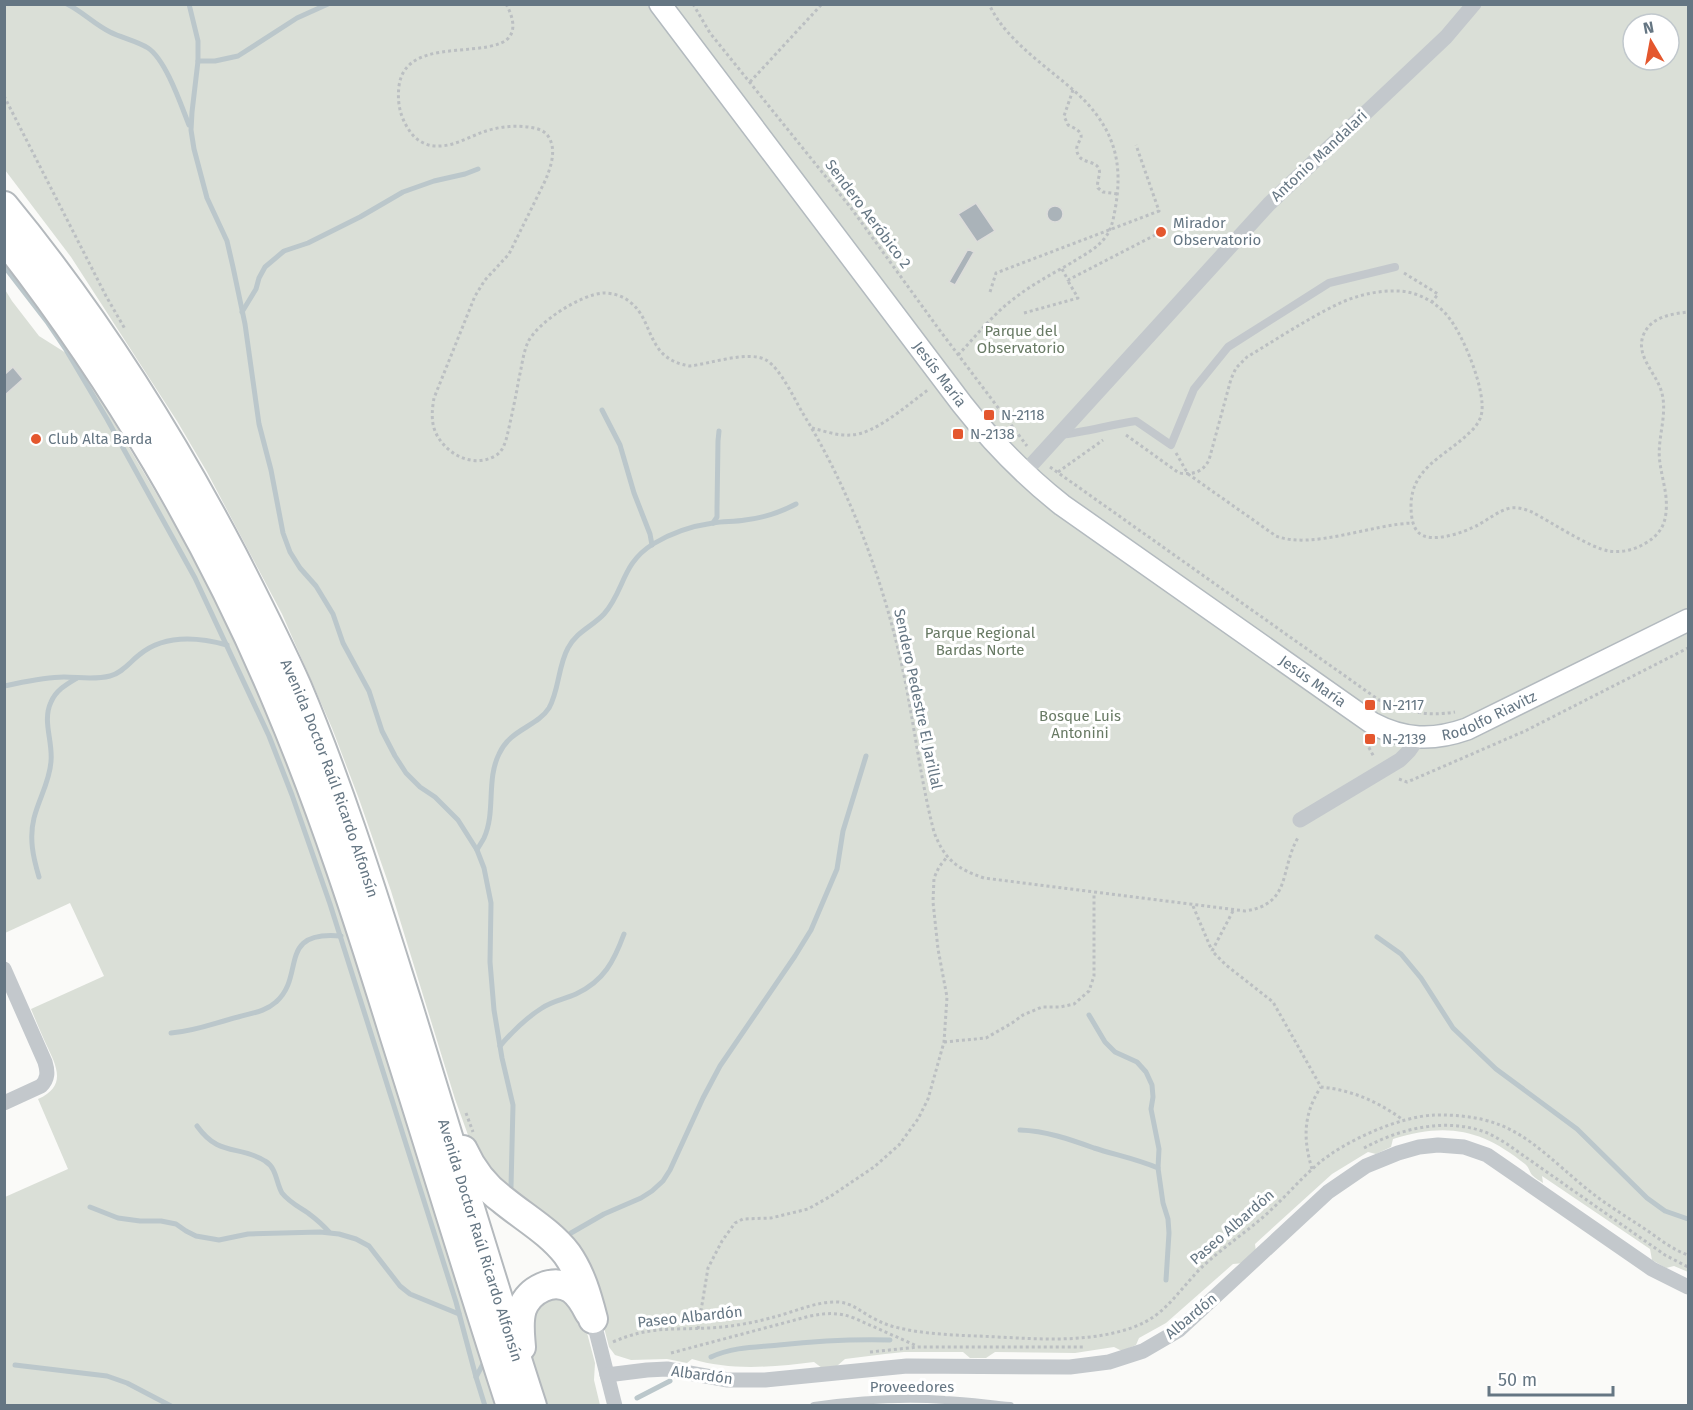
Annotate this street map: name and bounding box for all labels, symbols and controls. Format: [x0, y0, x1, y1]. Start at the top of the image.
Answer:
north arrow [1621, 12, 1681, 72]
text: N [1642, 17, 1655, 38]
street label: Antonio Mandalari [1267, 107, 1371, 205]
street label: Sendero Aeróbico 2 [821, 156, 915, 272]
place label: Mirador Observatorio [1173, 214, 1261, 249]
marker: Mirador Observatorio [1154, 225, 1168, 239]
park label: Parque del Observatorio [977, 322, 1065, 357]
street label: Jesús María [909, 338, 970, 411]
place label: N-2118 [1001, 406, 1044, 424]
marker: N-2118 [982, 408, 996, 422]
place label: N-2138 [970, 425, 1015, 443]
marker: N-2138 [951, 427, 965, 441]
place label: Club Alta Barda [48, 430, 152, 448]
marker: Club Alta Barda [29, 432, 43, 446]
street label: Sendero Pedestre El Jarillal [890, 607, 946, 791]
park label: Parque Regional Bardas Norte [925, 624, 1036, 659]
street label: Jesús María [1276, 652, 1349, 711]
street label: Avenida Doctor Raúl Ricardo Alfonsín [277, 656, 382, 900]
street label: Rodolfo Riavitz [1440, 687, 1540, 745]
place label: N-2117 [1382, 696, 1424, 714]
marker: N-2117 [1363, 698, 1377, 712]
park label: Bosque Luis Antonini [1039, 707, 1121, 742]
place label: N-2139 [1382, 730, 1426, 748]
marker: N-2139 [1363, 732, 1377, 746]
street label: Avenida Doctor Raúl Ricardo Alfonsín [434, 1117, 526, 1364]
street label: Paseo Albardón [1186, 1186, 1278, 1268]
street label: Albardón [1162, 1289, 1220, 1343]
street label: Paseo Albardón [637, 1303, 743, 1331]
scale bar [1489, 1359, 1614, 1397]
street label: Albardón [670, 1362, 734, 1388]
text: 50 m [1498, 1369, 1537, 1391]
street label: Proveedores [870, 1378, 954, 1396]

